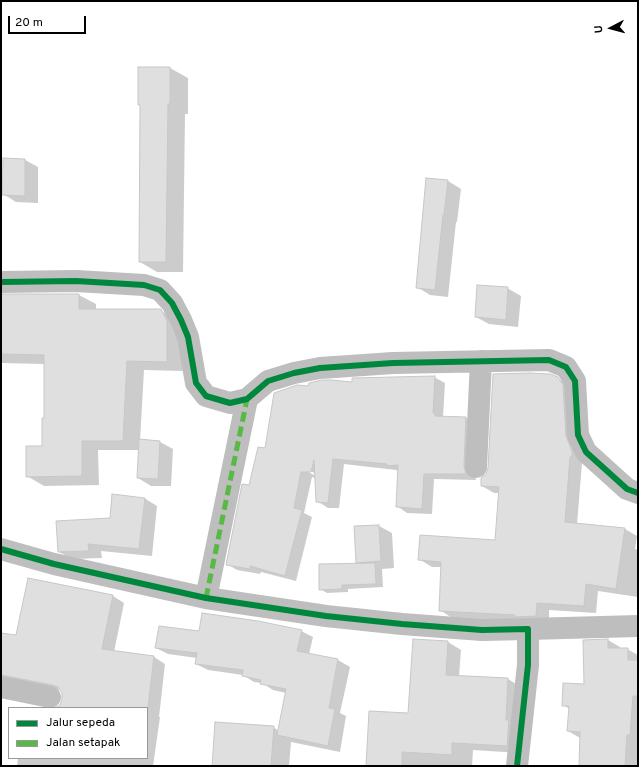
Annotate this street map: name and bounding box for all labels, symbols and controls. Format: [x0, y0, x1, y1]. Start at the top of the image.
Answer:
scale bar [10, 8, 88, 34]
north arrow [591, 8, 631, 48]
text: 20 m [15, 15, 43, 31]
text: U [592, 25, 606, 34]
legend [8, 707, 148, 759]
text: Jalur sepeda [46, 715, 115, 731]
text: Jalan setapak [46, 735, 120, 751]

